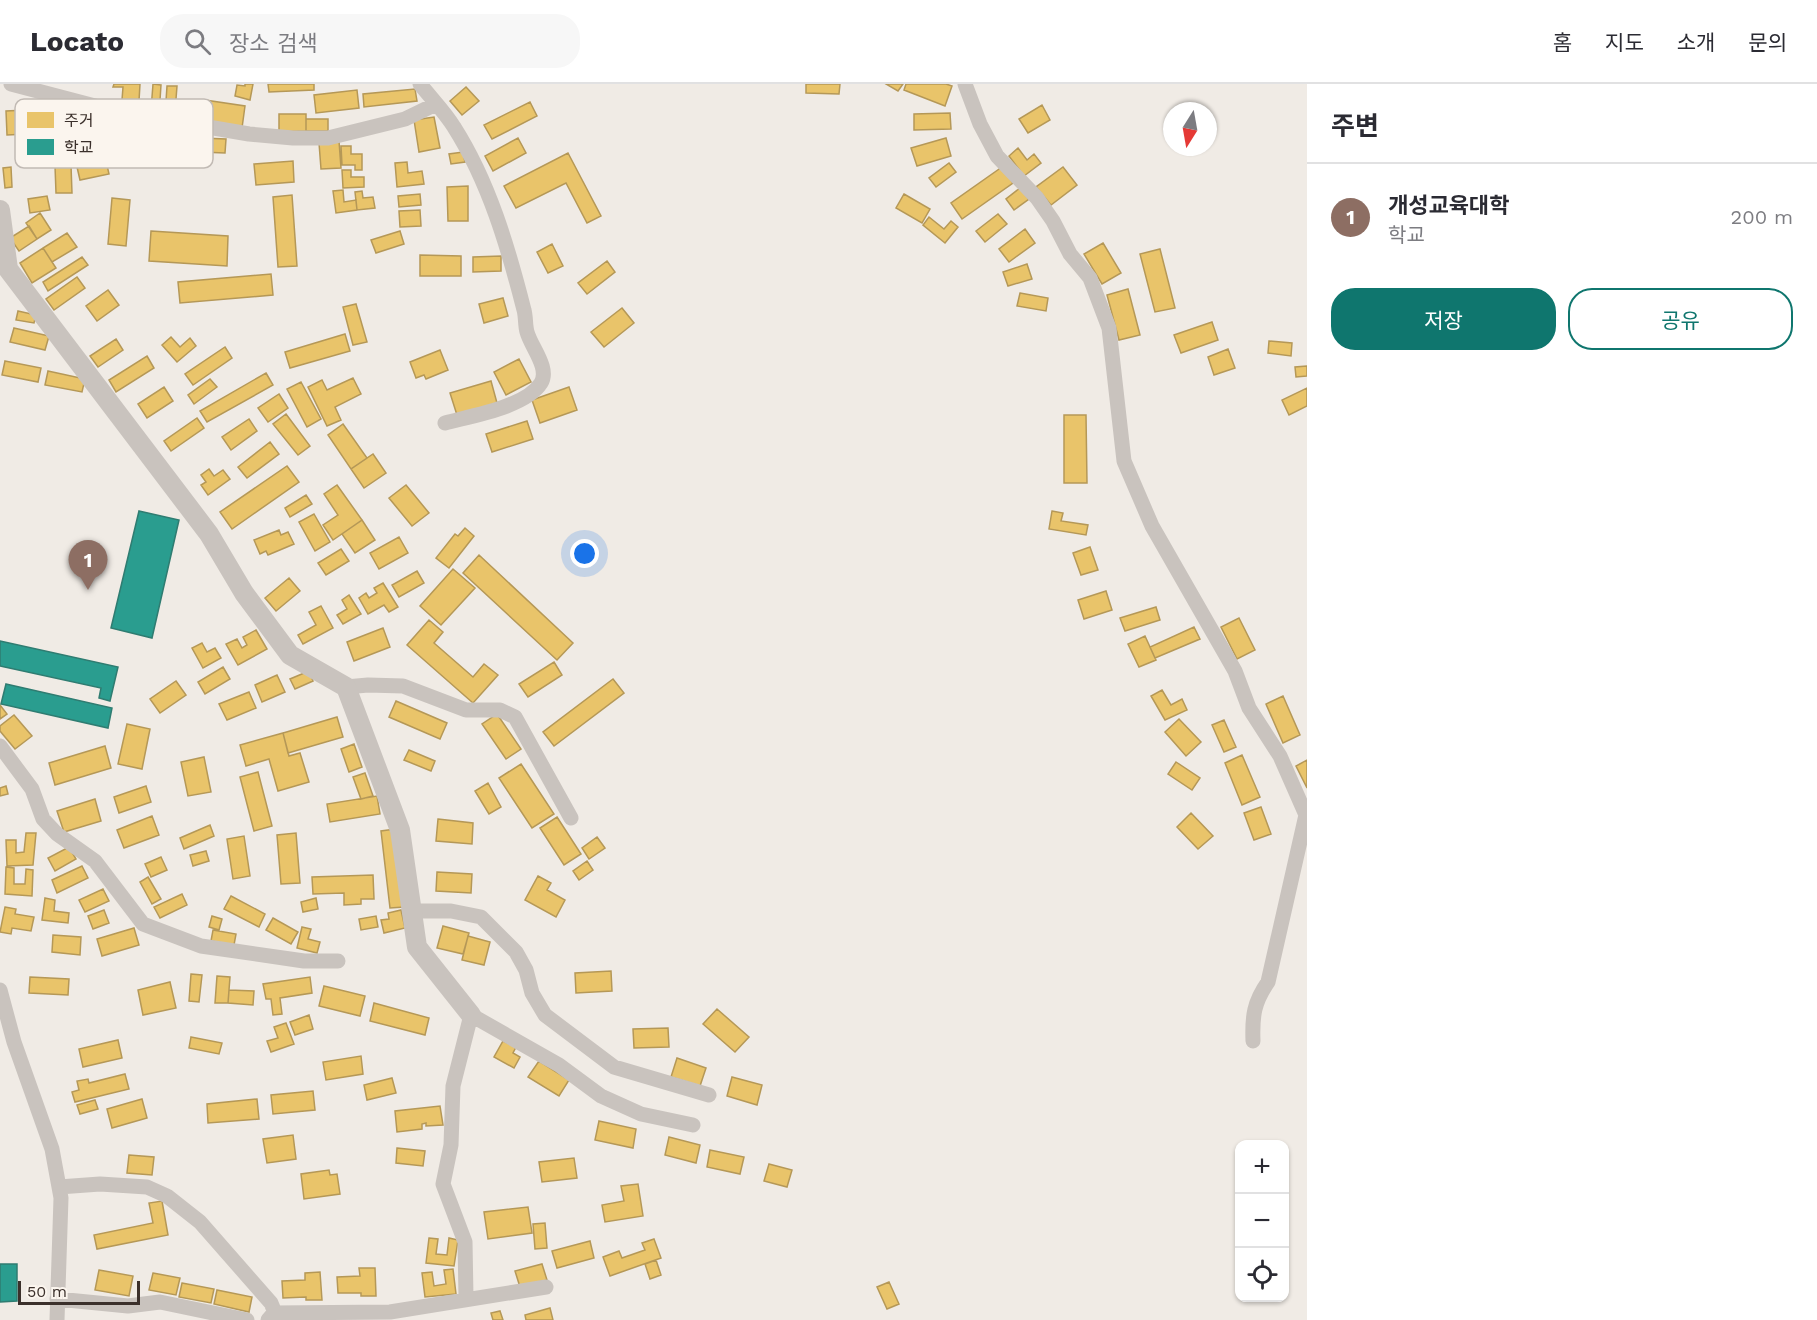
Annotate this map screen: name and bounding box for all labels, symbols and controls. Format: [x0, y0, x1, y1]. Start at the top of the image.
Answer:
search box [160, 14, 580, 68]
text: Locato [30, 25, 124, 58]
icon: search [181, 25, 214, 58]
text: 홈 [1553, 30, 1572, 55]
text: 지도 [1605, 30, 1644, 55]
text: 소개 [1677, 30, 1715, 55]
text: 문의 [1748, 30, 1787, 55]
text: 장소 검색 [229, 31, 317, 56]
legend [15, 99, 213, 168]
north arrow [1163, 102, 1217, 156]
text: 주거 [64, 111, 93, 130]
text: 주변 [1331, 111, 1379, 141]
text: 학교 [64, 138, 93, 157]
text: 개성교육대학 [1388, 193, 1509, 218]
text: 1 [1346, 205, 1355, 229]
text: 200 m [1731, 205, 1793, 229]
text: 학교 [1388, 223, 1425, 247]
button: 저장 [1331, 288, 1556, 350]
button: 공유 [1568, 288, 1793, 350]
your location [570, 539, 599, 568]
pin: 1 [68, 540, 107, 590]
map controls [1235, 1140, 1289, 1302]
button: + [1235, 1140, 1289, 1194]
button: − [1235, 1194, 1289, 1248]
button: locate [1235, 1248, 1289, 1302]
scale bar [18, 1278, 140, 1306]
text: 50 m [27, 1282, 67, 1301]

